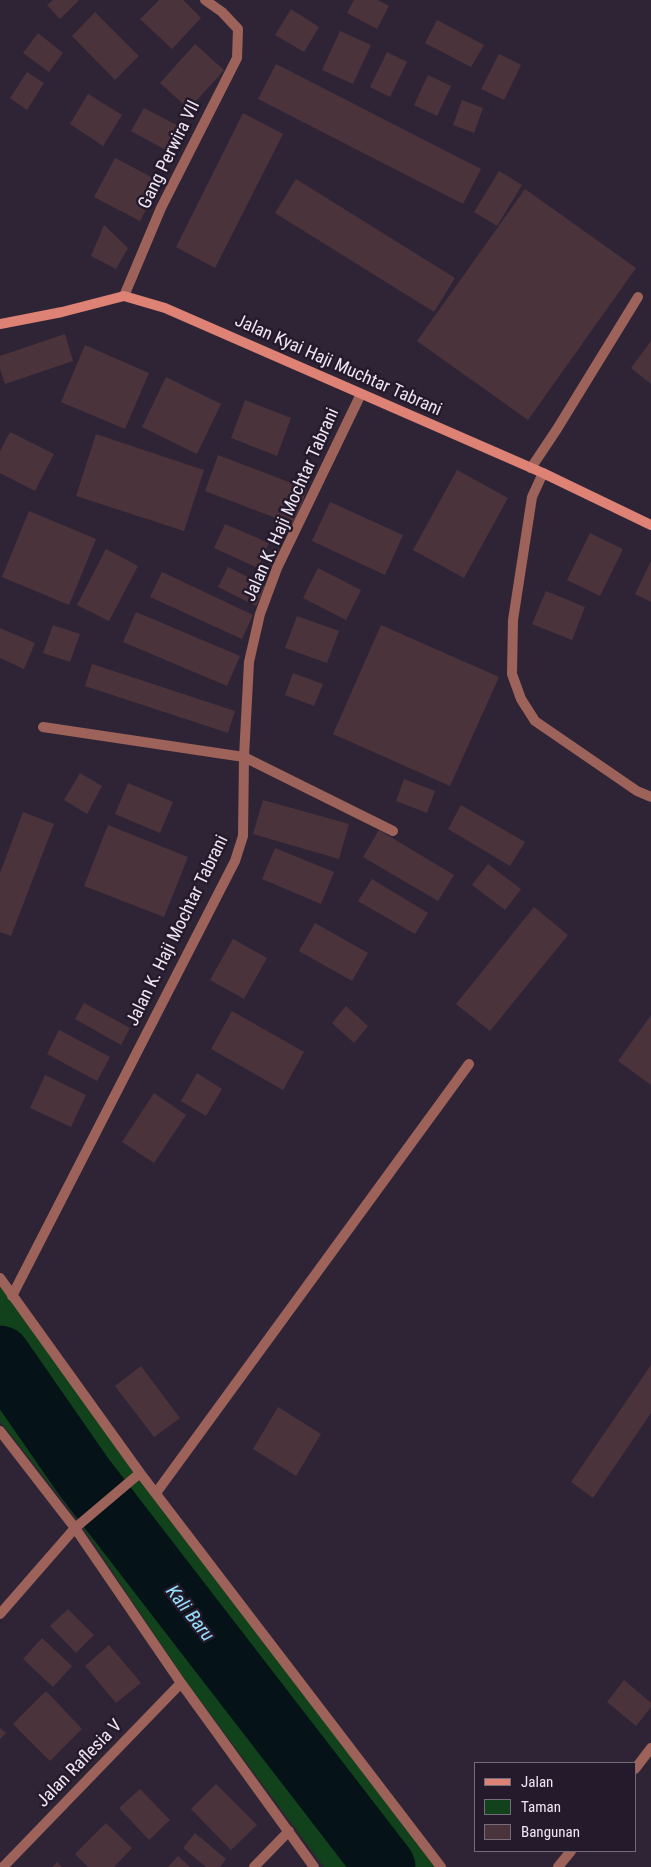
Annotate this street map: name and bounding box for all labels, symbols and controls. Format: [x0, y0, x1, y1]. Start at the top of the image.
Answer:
street label: Gang Perwira VII [134, 97, 206, 213]
street label: Jalan Kyai Haji Muchtar Tabrani [231, 311, 445, 421]
street label: Jalan K. Haji Mochtar Tabrani [240, 405, 344, 605]
street label: Jalan K. Haji Mochtar Tabrani [122, 832, 234, 1030]
water label: Kali Baru [160, 1581, 218, 1647]
street label: Jalan Raflesia V [33, 1716, 127, 1812]
legend [473, 1762, 636, 1852]
text: Jalan [521, 1773, 553, 1791]
text: Taman [521, 1798, 561, 1816]
text: Bangunan [521, 1823, 580, 1841]

